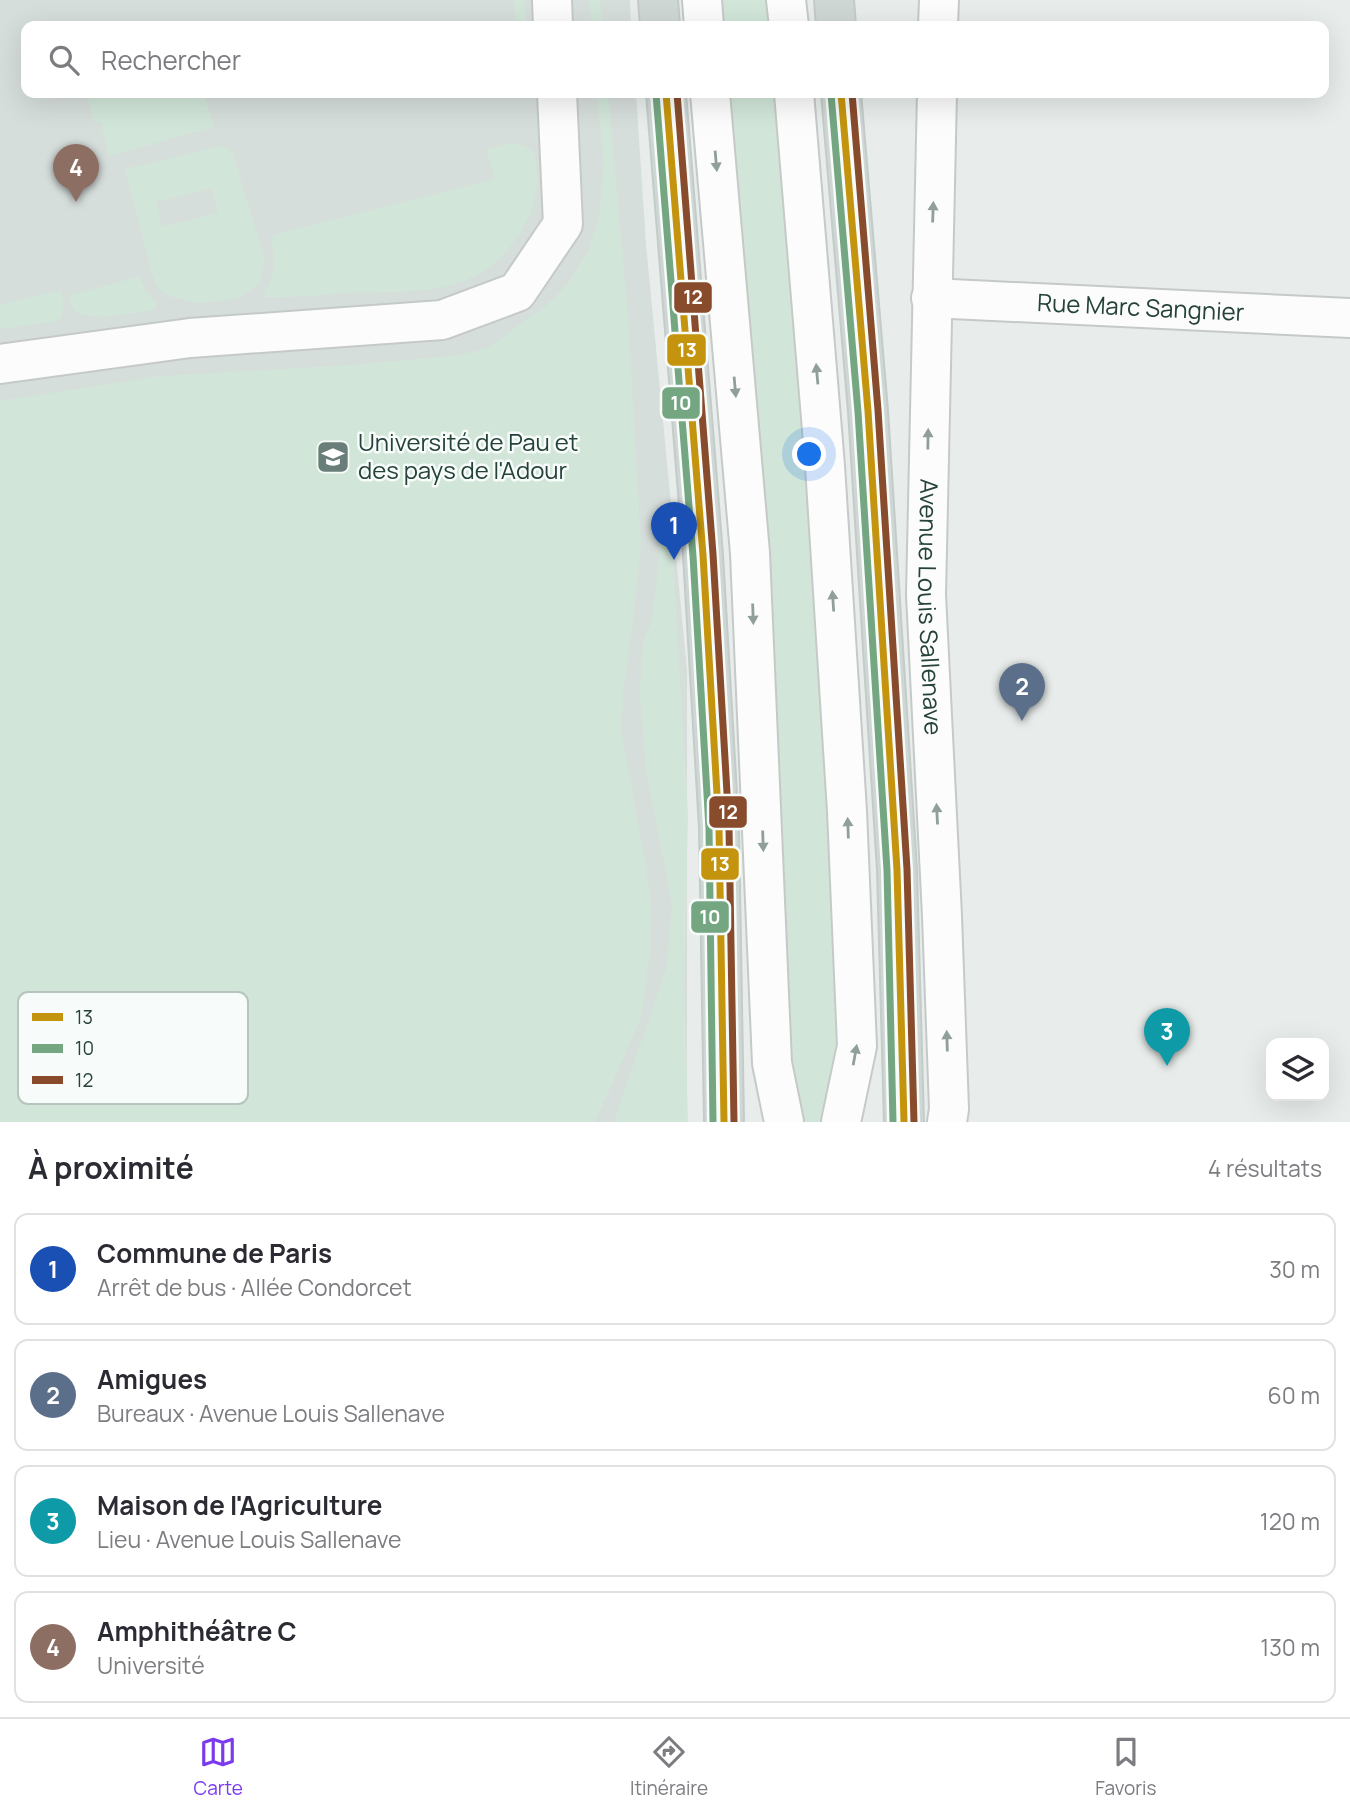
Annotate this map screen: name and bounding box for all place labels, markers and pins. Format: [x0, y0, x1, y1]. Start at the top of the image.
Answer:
pin: 4 [53, 144, 99, 202]
place label: Université de Pau et des pays de l'Adour [358, 425, 578, 486]
school or university icon: Université de Pau et des pays de l'Adour [314, 438, 352, 476]
pin: 1 [651, 502, 697, 560]
pin: 2 [999, 663, 1045, 721]
pin: 3 [1144, 1008, 1190, 1066]

